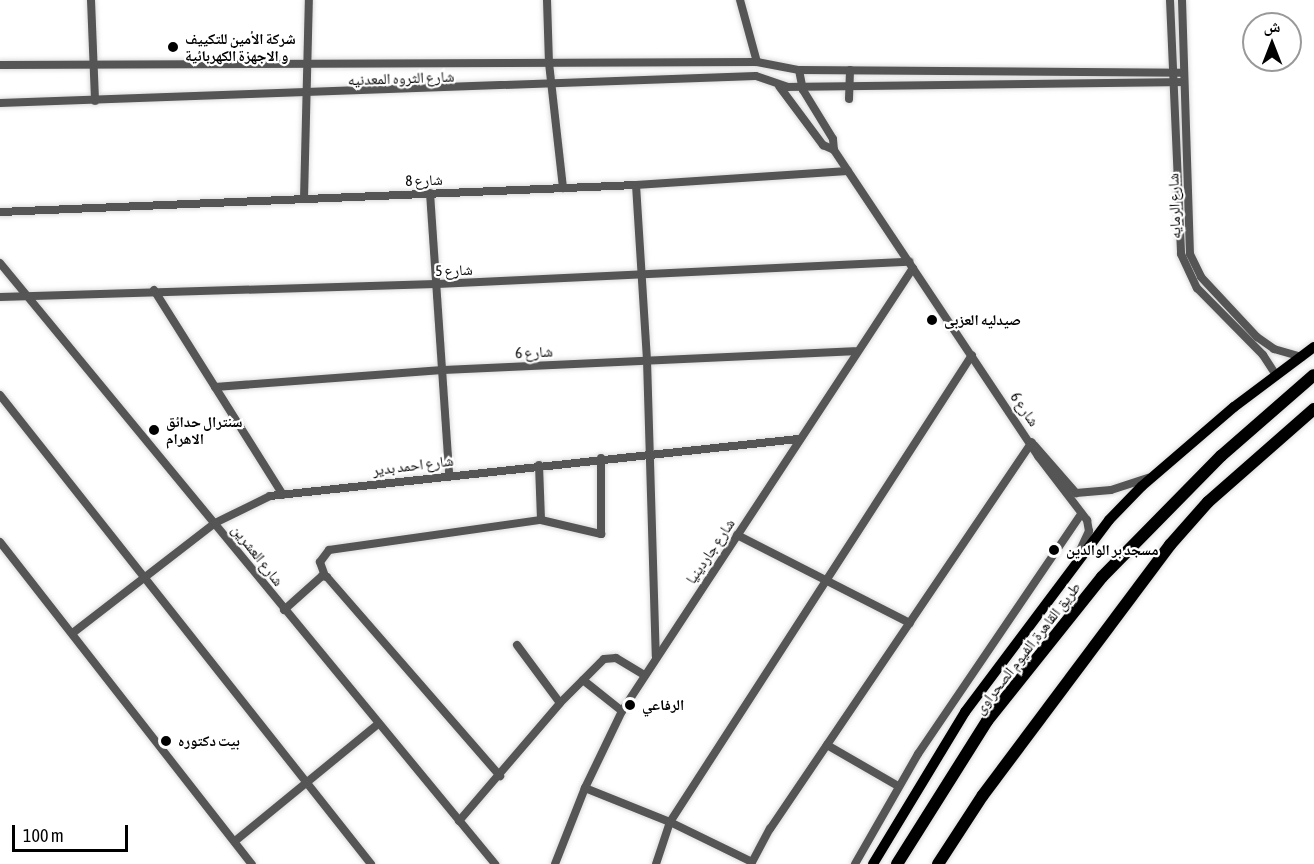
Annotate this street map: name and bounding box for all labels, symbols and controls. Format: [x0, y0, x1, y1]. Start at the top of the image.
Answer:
north arrow [1242, 12, 1302, 72]
text: ش [1264, 17, 1280, 35]
place label: شركة الأمين للتكييف و الاجهزة الكهربائية [185, 29, 296, 64]
marker: شركة الأمين للتكييف و الاجهزة الكهربائية [166, 40, 180, 54]
street label: شارع الثروه المعدنيه [347, 67, 455, 89]
street label: شارع 8 [405, 170, 443, 190]
street label: شارع الرمايه [1164, 173, 1184, 239]
street label: شارع 5 [435, 260, 473, 280]
place label: صيدليه العزبى [944, 311, 1021, 329]
marker: صيدليه العزبى [925, 313, 939, 327]
street label: شارع 6 [515, 342, 553, 362]
street label: شارع 6 [1007, 388, 1043, 430]
place label: سنترال حدائق الاهرام [166, 412, 243, 447]
marker: سنترال حدائق الاهرام [147, 423, 161, 437]
street label: شارع احمد بدير [371, 451, 455, 479]
street label: شارع جاردينيا [682, 515, 738, 587]
street label: شارع العشرين [228, 521, 288, 589]
place label: مسجد بر الوالدين [1066, 541, 1159, 559]
marker: مسجد بر الوالدين [1047, 543, 1061, 557]
street label: طريق القاهرة, الفيوم الصحراوى [970, 578, 1084, 718]
place label: الرفاعي [642, 696, 684, 714]
marker: الرفاعي [623, 698, 637, 712]
place label: بيت دكتوره [178, 732, 240, 750]
marker: بيت دكتوره [159, 734, 173, 748]
scale bar [15, 813, 130, 851]
text: 100 m [23, 825, 64, 846]

